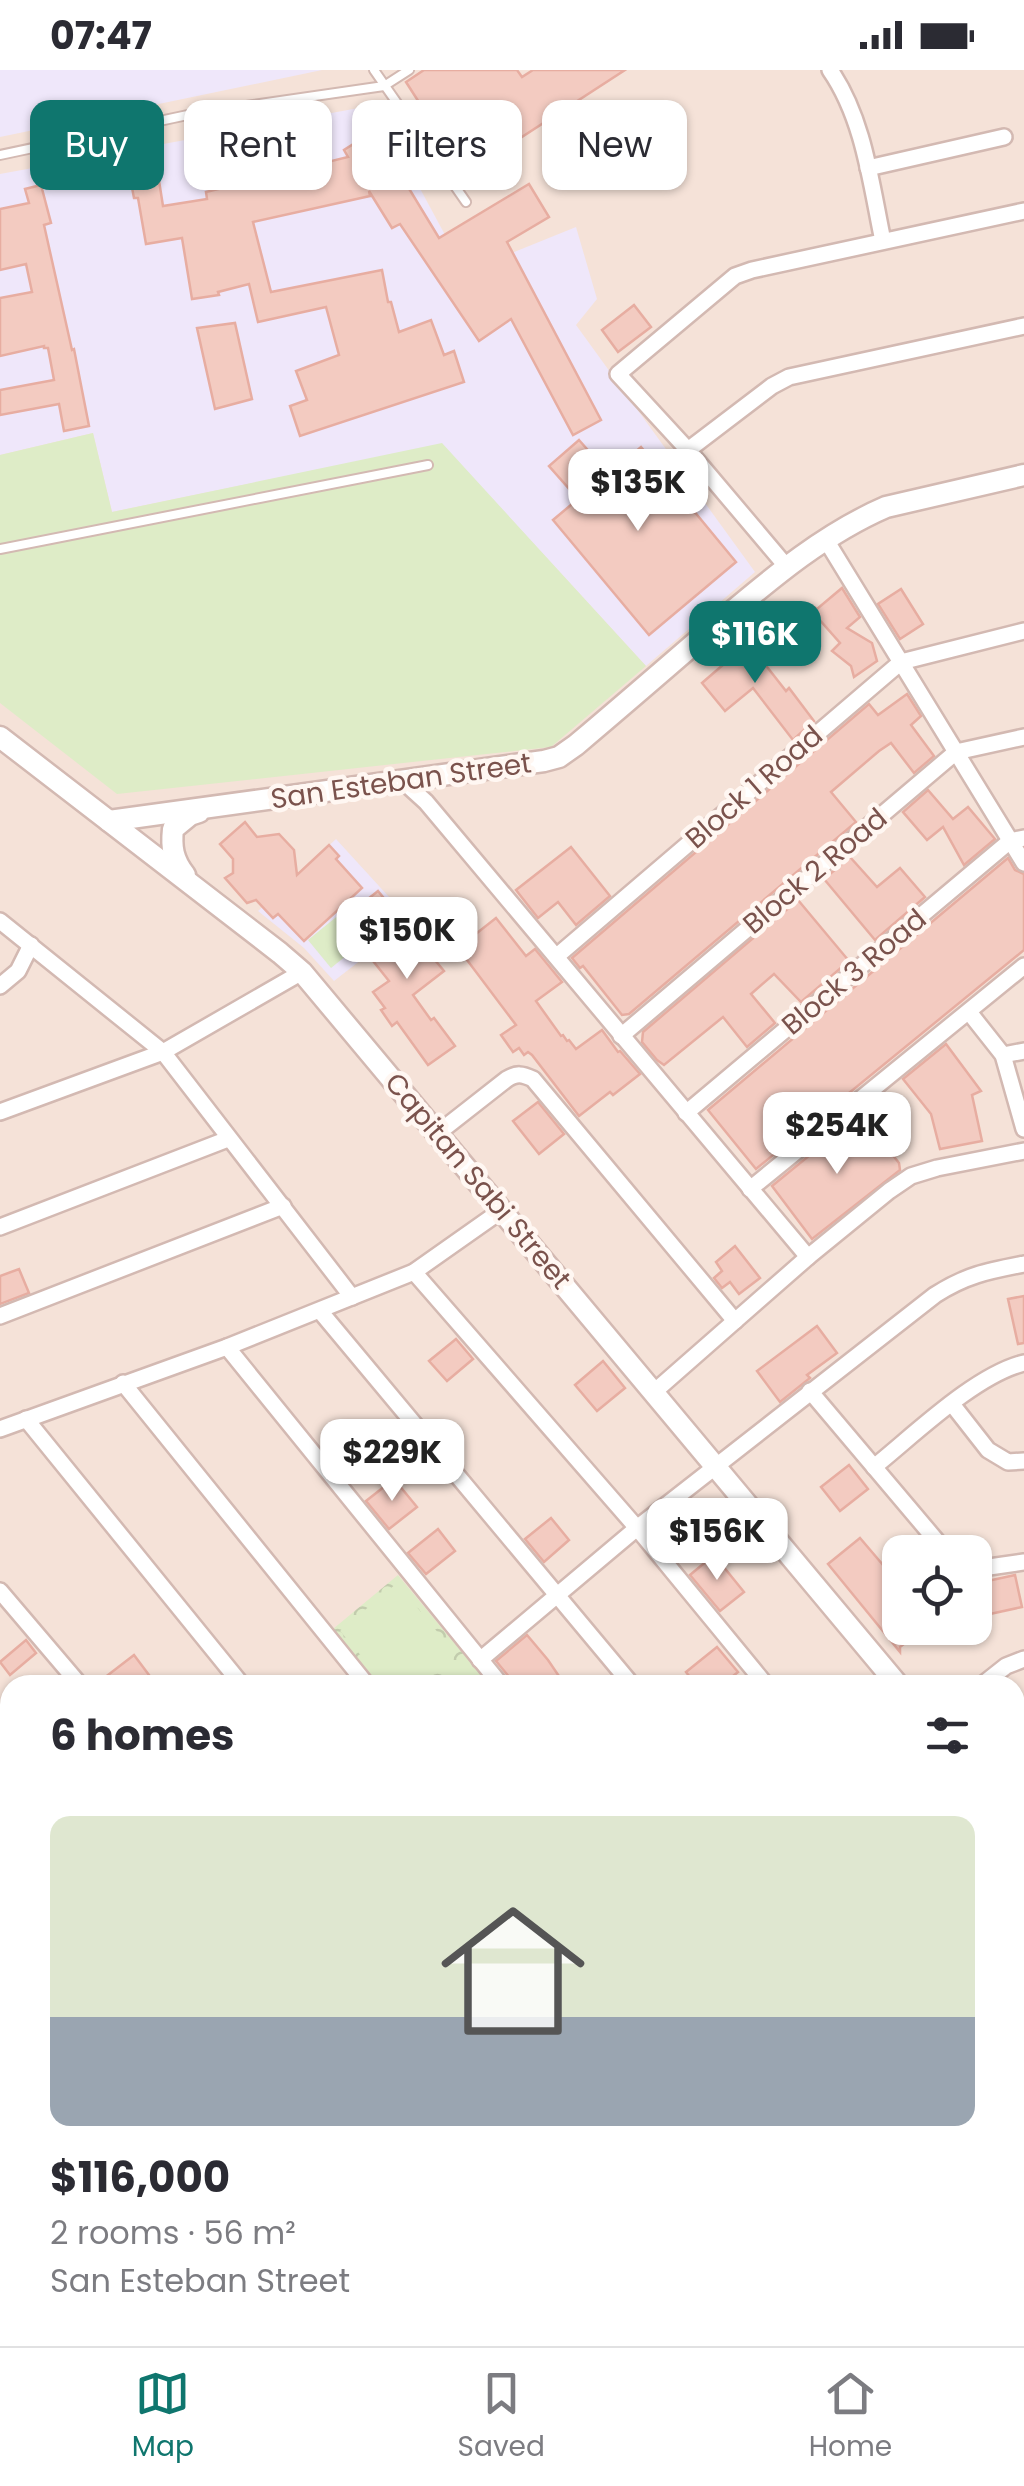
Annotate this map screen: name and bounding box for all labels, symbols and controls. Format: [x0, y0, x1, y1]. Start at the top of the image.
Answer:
text: 07:47 [50, 9, 152, 62]
chip: Buy [30, 100, 164, 190]
chip: Rent [184, 100, 332, 190]
chip: Filters [352, 100, 522, 190]
chip: New [542, 100, 687, 190]
pin: $135K [568, 449, 708, 534]
text: $135K [590, 459, 686, 504]
pin: $116K [685, 601, 825, 686]
text: $116K [711, 611, 799, 656]
street label: Block 1 Road [677, 716, 831, 858]
street label: San Esteban Street [268, 743, 534, 819]
street label: Block 2 Road [735, 799, 895, 943]
pin: $150K [337, 897, 477, 982]
street label: Block 3 Road [773, 900, 935, 1044]
text: $150K [358, 907, 456, 952]
street label: Capitan Sabi Street [376, 1064, 580, 1298]
pin: $254K [767, 1092, 907, 1177]
text: $254K [785, 1102, 889, 1147]
pin: $229K [322, 1419, 462, 1504]
text: $229K [342, 1429, 442, 1474]
pin: $156K [647, 1498, 787, 1583]
text: $156K [669, 1508, 765, 1553]
map controls [882, 1535, 992, 1645]
button: locate [882, 1535, 992, 1645]
text: 6 homes [50, 1706, 235, 1765]
icon: filters [920, 1708, 975, 1763]
icon: home [423, 1881, 603, 2061]
text: $116,000 [50, 2148, 230, 2207]
text: 2 rooms · 56 m² [50, 2210, 296, 2255]
text: San Esteban Street [50, 2258, 350, 2303]
tab: Map [132, 2366, 194, 2468]
tab: Saved [458, 2366, 545, 2468]
tab: Home [809, 2366, 892, 2468]

